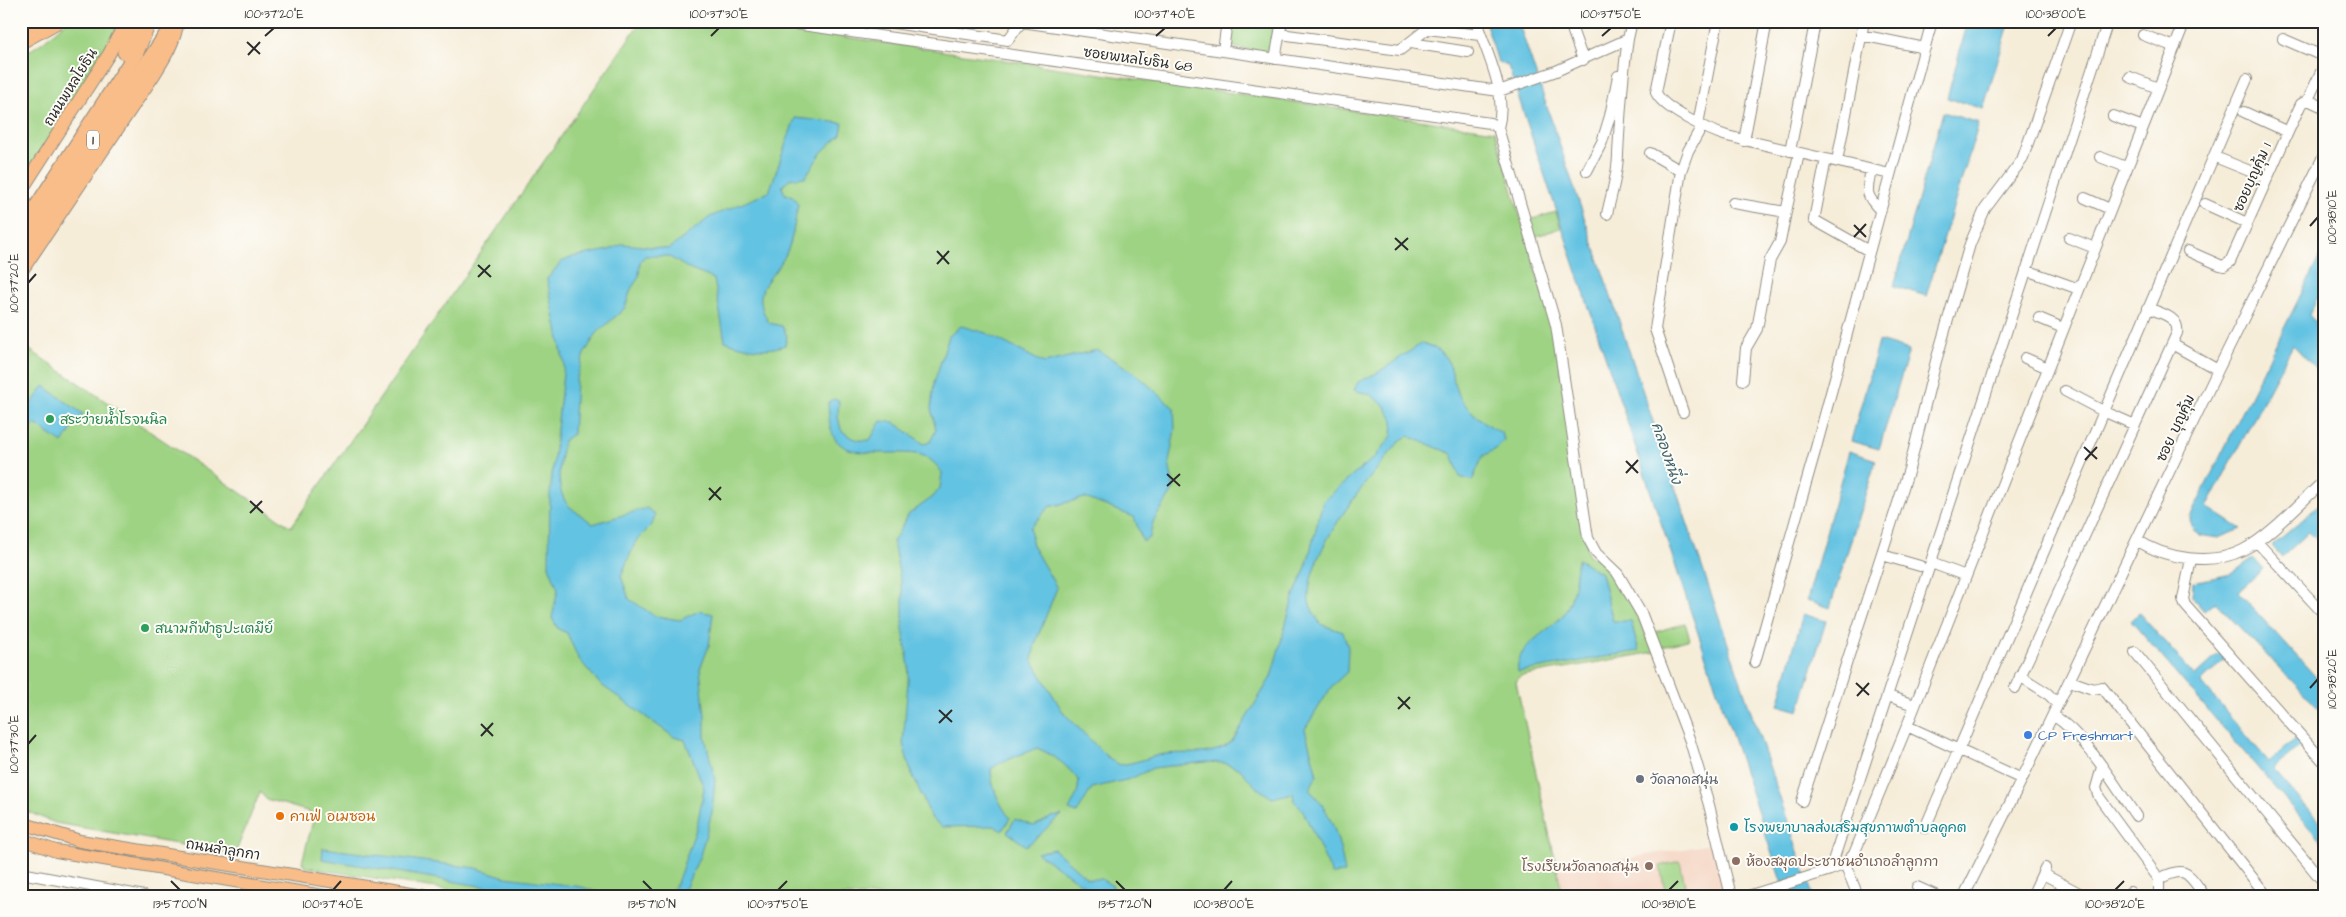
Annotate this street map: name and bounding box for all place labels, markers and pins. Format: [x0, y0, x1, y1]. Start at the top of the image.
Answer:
place label: สระว่ายน้ำโรจนนิล [60, 407, 167, 430]
marker: สระว่ายน้ำโรจนนิล [44, 413, 56, 425]
place label: สนามกีฬาธูปะเตมีย์ [155, 619, 273, 639]
marker: สนามกีฬาธูปะเตมีย์ [139, 622, 151, 634]
place label: CP Freshmart [2038, 726, 2133, 746]
marker: CP Freshmart [2022, 729, 2034, 741]
place label: วัดลาดสนุ่น [1650, 770, 1719, 790]
marker: วัดลาดสนุ่น [1634, 773, 1646, 785]
place label: คาเฟ่ อเมซอน [290, 807, 376, 827]
marker: คาเฟ่ อเมซอน [274, 810, 286, 822]
place label: โรงพยาบาลส่งเสริมสุขภาพตำบลคูคต [1744, 818, 1966, 838]
marker: โรงพยาบาลส่งเสริมสุขภาพตำบลคูคต [1728, 821, 1740, 833]
place label: ห้องสมุดประชาชนอำเภอลำลูกกา [1746, 852, 1938, 872]
marker: ห้องสมุดประชาชนอำเภอลำลูกกา [1730, 855, 1742, 867]
place label: โรงเรียนวัดลาดสนุ่น [1522, 857, 1640, 877]
marker: โรงเรียนวัดลาดสนุ่น [1643, 860, 1655, 872]

